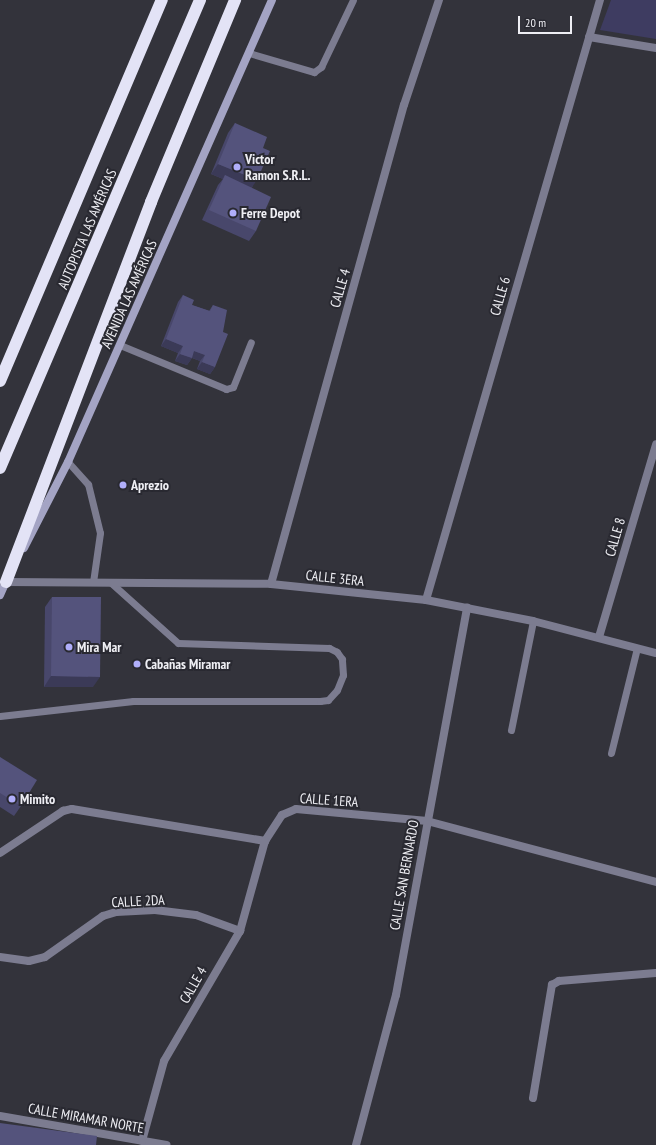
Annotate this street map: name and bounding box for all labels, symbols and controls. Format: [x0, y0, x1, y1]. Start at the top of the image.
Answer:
scale bar [520, 8, 574, 34]
text: 20 m [525, 15, 546, 30]
place label: Victor Ramon S.R.L. [245, 151, 311, 184]
marker: Victor Ramon S.R.L. [232, 162, 242, 172]
street label: AUTOPISTA LAS AMÉRICAS [54, 166, 120, 292]
place label: Ferre Depot [241, 205, 300, 221]
marker: Ferre Depot [228, 208, 238, 218]
street label: AVENIDA LAS AMÉRICAS [97, 237, 161, 351]
street label: CALLE 4 [326, 267, 354, 309]
street label: CALLE 6 [486, 275, 514, 317]
place label: Aprezio [131, 477, 169, 493]
marker: Aprezio [118, 480, 128, 490]
street label: CALLE 8 [601, 516, 629, 558]
street label: CALLE 3ERA [305, 567, 365, 589]
place label: Mira Mar [77, 639, 121, 655]
marker: Mira Mar [64, 642, 74, 652]
place label: Cabañas Miramar [145, 656, 230, 672]
marker: Cabañas Miramar [132, 659, 142, 669]
street label: CALLE 1ERA [299, 790, 359, 810]
place label: Mimito [20, 791, 55, 807]
marker: Mimito [7, 794, 17, 804]
street label: CALLE SAN BERNARDO [386, 819, 422, 931]
street label: CALLE 2DA [111, 891, 165, 911]
street label: CALLE 4 [176, 964, 210, 1006]
street label: CALLE MIRAMAR NORTE [27, 1100, 145, 1136]

